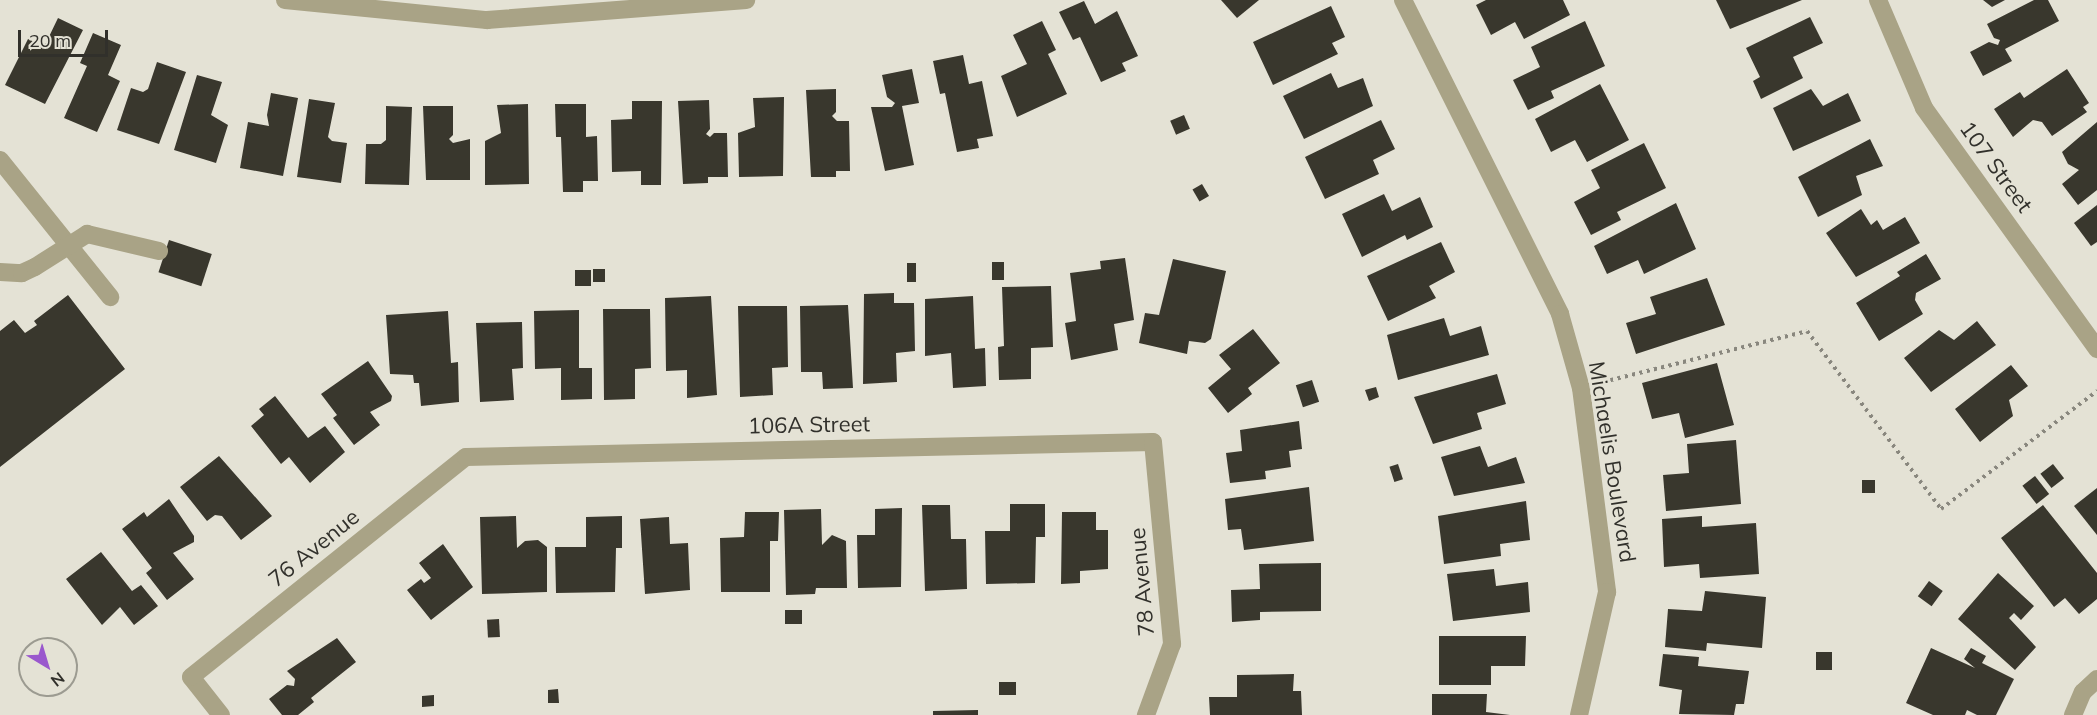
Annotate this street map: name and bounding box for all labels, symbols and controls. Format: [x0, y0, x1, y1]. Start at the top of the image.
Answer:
scale bar [21, 18, 111, 56]
text: 20 m [29, 29, 71, 52]
street label: 107 Street [1954, 116, 2038, 218]
street label: Michaelis Boulevard [1583, 360, 1641, 564]
street label: 106A Street [748, 411, 870, 439]
street label: 76 Avenue [263, 504, 365, 592]
street label: 78 Avenue [1124, 527, 1160, 637]
north arrow [18, 637, 78, 697]
text: N [47, 668, 69, 691]

